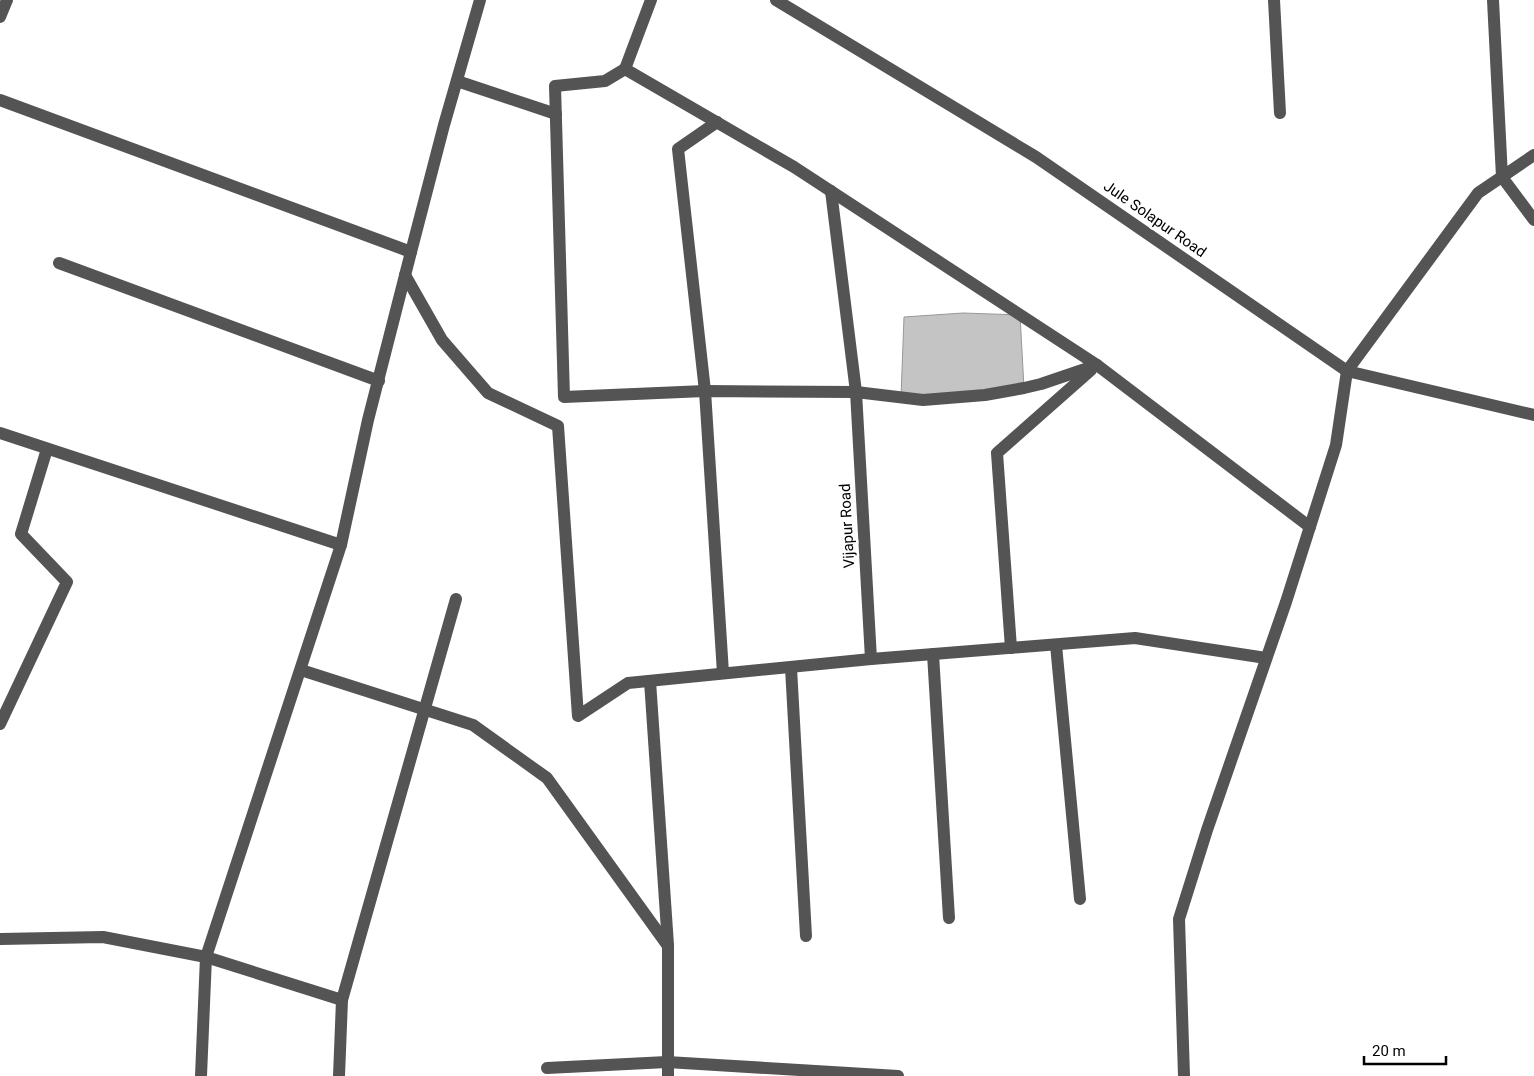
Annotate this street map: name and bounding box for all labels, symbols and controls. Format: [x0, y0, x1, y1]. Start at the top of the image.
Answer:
street label: Jule Solapur Road [1100, 177, 1210, 261]
street label: Vijapur Road [836, 483, 858, 569]
scale bar [1364, 1034, 1446, 1066]
text: 20 m [1372, 1042, 1406, 1060]

